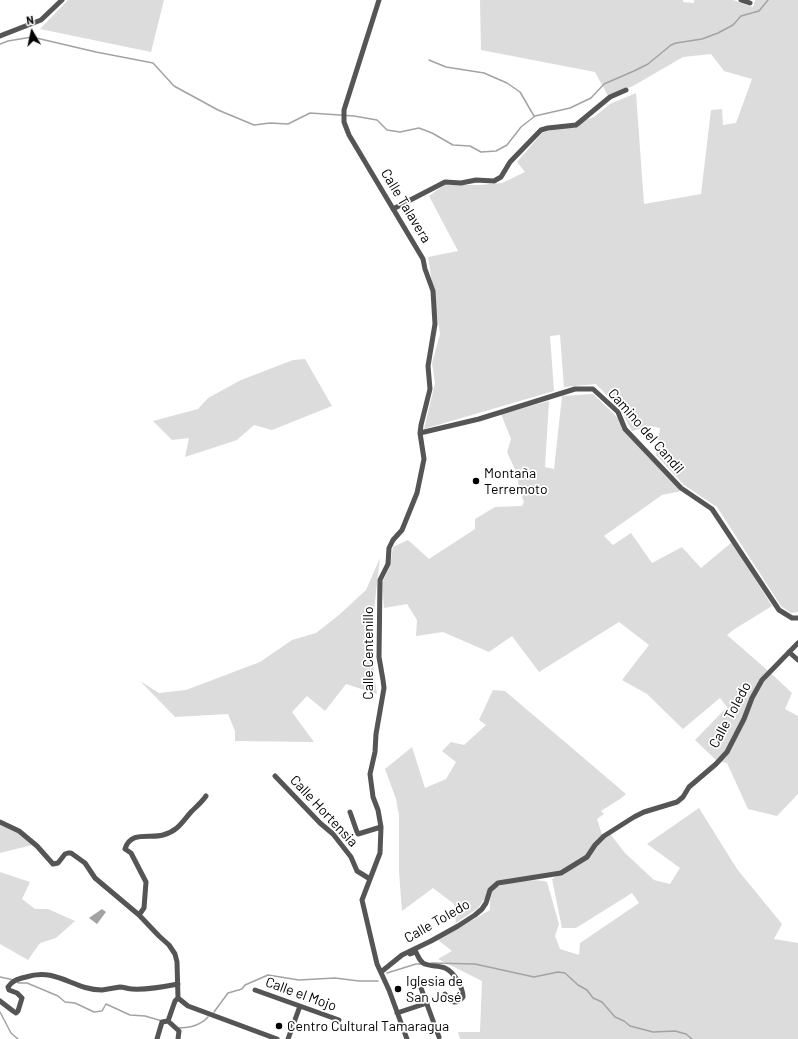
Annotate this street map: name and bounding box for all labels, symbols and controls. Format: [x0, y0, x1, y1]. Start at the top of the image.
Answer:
north arrow [12, 12, 52, 52]
text: N [25, 13, 35, 27]
street label: Calle Talavera [377, 166, 435, 246]
street label: Camino del Candil [605, 385, 687, 477]
place label: Montaña Terremoto [484, 465, 548, 498]
marker: Montaña Terremoto [471, 476, 481, 486]
street label: Calle Centenillo [360, 606, 376, 700]
street label: Calle Toledo [705, 679, 755, 751]
street label: Calle Hortensia [287, 772, 361, 850]
street label: Calle Toledo [401, 896, 473, 946]
street label: Calle el Mojo [263, 973, 339, 1015]
place label: Iglesia de San José [406, 973, 463, 1006]
marker: Iglesia de San José [393, 984, 403, 994]
place label: Centro Cultural Tamaragua [287, 1018, 449, 1034]
marker: Centro Cultural Tamaragua [274, 1021, 284, 1031]

